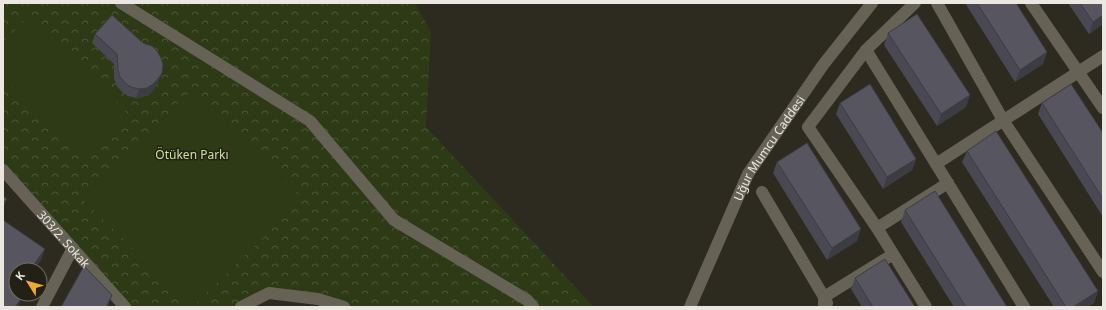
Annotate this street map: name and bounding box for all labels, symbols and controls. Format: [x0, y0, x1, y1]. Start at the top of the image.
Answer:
street label: Uğur Mumcu Caddesi [729, 92, 808, 203]
park label: Ötüken Parkı [155, 146, 229, 163]
street label: 303/2. Sokak [34, 206, 95, 272]
north arrow [8, 262, 48, 302]
text: K [11, 268, 28, 283]

